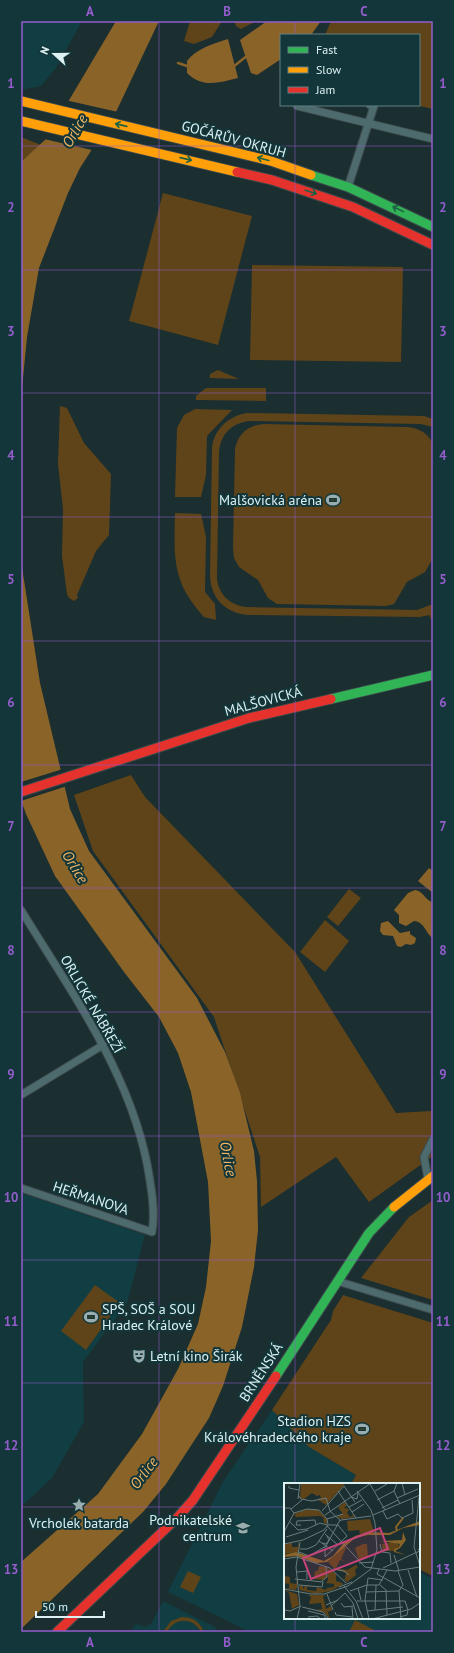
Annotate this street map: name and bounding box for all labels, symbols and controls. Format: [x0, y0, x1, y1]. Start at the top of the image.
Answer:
text: A [86, 3, 94, 20]
text: B [223, 3, 231, 20]
text: C [360, 3, 368, 20]
north arrow [34, 34, 74, 74]
legend [280, 34, 420, 106]
text: Fast [316, 42, 337, 57]
text: N [37, 45, 52, 56]
text: Slow [316, 62, 341, 77]
text: 1 [7, 75, 15, 92]
text: 1 [439, 75, 447, 92]
text: Jam [315, 82, 335, 97]
water label: Orlice [57, 111, 92, 151]
street label: GOČÁRŮV OKRUH [180, 116, 288, 162]
one-way arrow [115, 120, 128, 128]
one-way arrow [257, 155, 270, 163]
one-way arrow [179, 156, 192, 163]
one-way arrow [305, 189, 318, 196]
text: 2 [7, 199, 15, 216]
text: 2 [439, 199, 447, 216]
one-way arrow [392, 205, 404, 212]
text: 3 [7, 323, 15, 340]
text: 3 [439, 323, 447, 340]
text: 4 [7, 447, 15, 464]
text: 4 [439, 447, 447, 464]
place label: Malšovická aréna [219, 491, 322, 509]
sports icon: Malšovická aréna [325, 492, 341, 508]
text: 5 [7, 571, 15, 588]
text: 5 [439, 571, 447, 588]
street label: MALŠOVICKÁ [222, 682, 304, 720]
text: 6 [7, 694, 15, 711]
text: 6 [439, 694, 447, 711]
text: 7 [7, 818, 15, 835]
text: 7 [439, 818, 447, 835]
water label: Orlice [58, 847, 93, 887]
text: 8 [7, 942, 15, 959]
text: 8 [439, 942, 447, 959]
street label: ORLICKÉ NÁBŘEŽÍ [57, 952, 128, 1057]
text: 9 [7, 1066, 15, 1083]
text: 9 [439, 1066, 447, 1083]
water label: Orlice [216, 1140, 241, 1178]
street label: HEŘMANOVA [51, 1177, 132, 1219]
text: 10 [4, 1189, 18, 1206]
text: 10 [436, 1189, 450, 1206]
place label: SPŠ, SOŠ a SOU Hradec Králové [102, 1300, 196, 1334]
sports icon: SPŠ, SOŠ a SOU Hradec Králové [83, 1309, 99, 1325]
text: 11 [4, 1313, 18, 1330]
text: 11 [436, 1313, 450, 1330]
street label: BRNĚNSKÁ [235, 1338, 287, 1405]
place label: Letní kino Širák [150, 1347, 243, 1365]
theatre icon: Letní kino Širák [131, 1348, 147, 1364]
place label: Stadion HZS Královéhradeckého kraje [204, 1412, 351, 1446]
sports icon: Stadion HZS Královéhradeckého kraje [354, 1421, 370, 1437]
text: 12 [4, 1437, 18, 1454]
text: 12 [436, 1437, 450, 1454]
water label: Orlice [125, 1453, 162, 1493]
inset map [284, 1483, 420, 1619]
place icon: Vrcholek batarda [71, 1497, 87, 1513]
place label: Podnikatelské centrum [149, 1511, 232, 1545]
place label: Vrcholek batarda [28, 1514, 129, 1532]
school or university icon: Podnikatelské centrum [235, 1520, 251, 1536]
text: 13 [4, 1561, 18, 1578]
text: 13 [436, 1561, 450, 1578]
scale bar [36, 1593, 104, 1619]
text: 50 m [42, 1599, 68, 1614]
text: A [86, 1634, 94, 1651]
text: B [223, 1634, 231, 1651]
text: C [360, 1634, 368, 1651]

